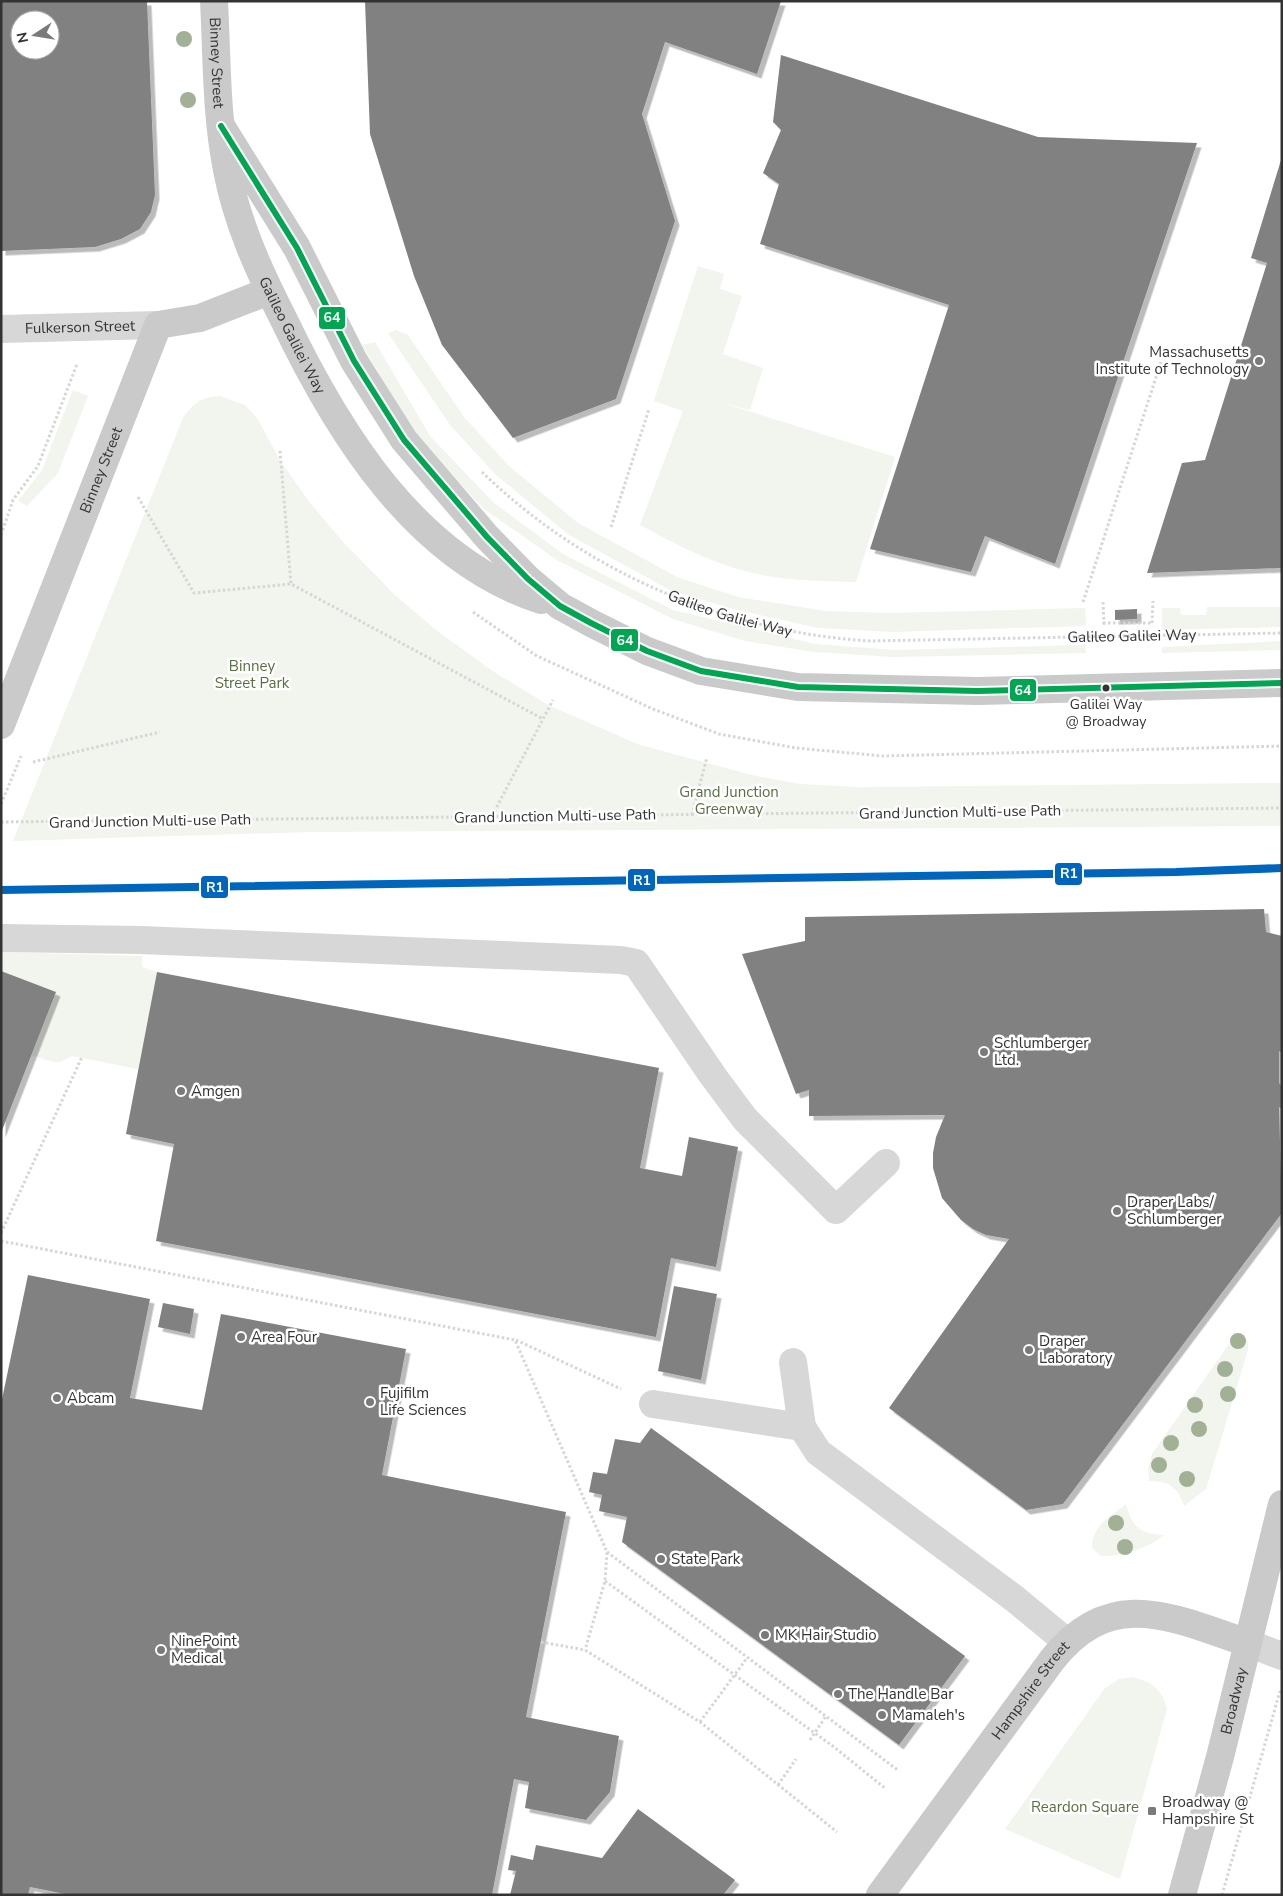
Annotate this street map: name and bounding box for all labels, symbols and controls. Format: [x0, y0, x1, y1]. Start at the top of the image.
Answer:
north arrow [10, 10, 60, 60]
street label: Binney Street [205, 17, 229, 110]
text: N [12, 30, 33, 45]
street label: Galileo Galilei Way [254, 273, 331, 398]
line badge: 64 [318, 306, 346, 330]
text: 64 [324, 308, 341, 327]
street label: Fulkerson Street [25, 316, 136, 338]
place label: Massachusetts Institute of Technology [1096, 342, 1249, 379]
marker: Massachusetts Institute of Technology [1253, 355, 1265, 367]
street label: Binney Street [75, 423, 127, 516]
street label: Galileo Galilei Way [665, 585, 794, 641]
street label: Galileo Galilei Way [1067, 625, 1197, 647]
line badge: 64 [610, 628, 639, 652]
text: 64 [617, 631, 634, 650]
park label: Binney Street Park [215, 656, 290, 693]
line badge: 64 [1009, 678, 1037, 702]
text: 64 [1015, 681, 1032, 700]
marker: Galilei Way @ Broadway [1101, 683, 1111, 693]
place label: Galilei Way @ Broadway [1066, 695, 1147, 731]
park label: Grand Junction Greenway [679, 782, 779, 819]
street label: Grand Junction Multi-use Path [859, 800, 1061, 824]
street label: Grand Junction Multi-use Path [454, 804, 656, 828]
street label: Grand Junction Multi-use Path [49, 809, 251, 833]
line badge: R1 [1054, 862, 1083, 886]
text: R1 [1060, 864, 1078, 883]
line badge: R1 [627, 868, 656, 892]
text: R1 [633, 871, 651, 890]
line badge: R1 [200, 875, 229, 899]
text: R1 [206, 878, 224, 897]
place label: Schlumberger Ltd. [994, 1033, 1089, 1070]
marker: Schlumberger Ltd. [978, 1046, 990, 1058]
place label: Amgen [191, 1081, 240, 1101]
marker: Amgen [175, 1085, 187, 1097]
place label: Draper Labs/ Schlumberger [1127, 1192, 1222, 1229]
marker: Draper Labs/ Schlumberger [1111, 1205, 1123, 1217]
place label: Area Four [251, 1327, 318, 1347]
marker: Area Four [235, 1331, 247, 1343]
place label: Draper Laboratory [1039, 1331, 1113, 1368]
marker: Draper Laboratory [1023, 1344, 1035, 1356]
place label: Fujifilm Life Sciences [380, 1383, 466, 1420]
place label: Abcam [67, 1388, 114, 1408]
marker: Abcam [51, 1392, 63, 1404]
marker: Fujifilm Life Sciences [364, 1396, 376, 1408]
place label: State Park [671, 1549, 741, 1569]
marker: State Park [655, 1553, 667, 1565]
place label: MK Hair Studio [775, 1625, 877, 1645]
marker: MK Hair Studio [759, 1629, 771, 1641]
place label: NinePoint Medical [171, 1631, 238, 1668]
street label: Hampshire Street [987, 1636, 1074, 1744]
marker: NinePoint Medical [155, 1644, 167, 1656]
street label: Broadway [1216, 1665, 1252, 1736]
place label: The Handle Bar [848, 1684, 954, 1704]
marker: The Handle Bar [832, 1688, 844, 1700]
place label: Mamaleh's [892, 1705, 965, 1725]
marker: Mamaleh's [876, 1709, 888, 1721]
place label: Broadway @ Hampshire St [1162, 1792, 1254, 1829]
park label: Reardon Square [1031, 1797, 1139, 1817]
marker: Broadway @ Hampshire St [1146, 1805, 1158, 1817]

